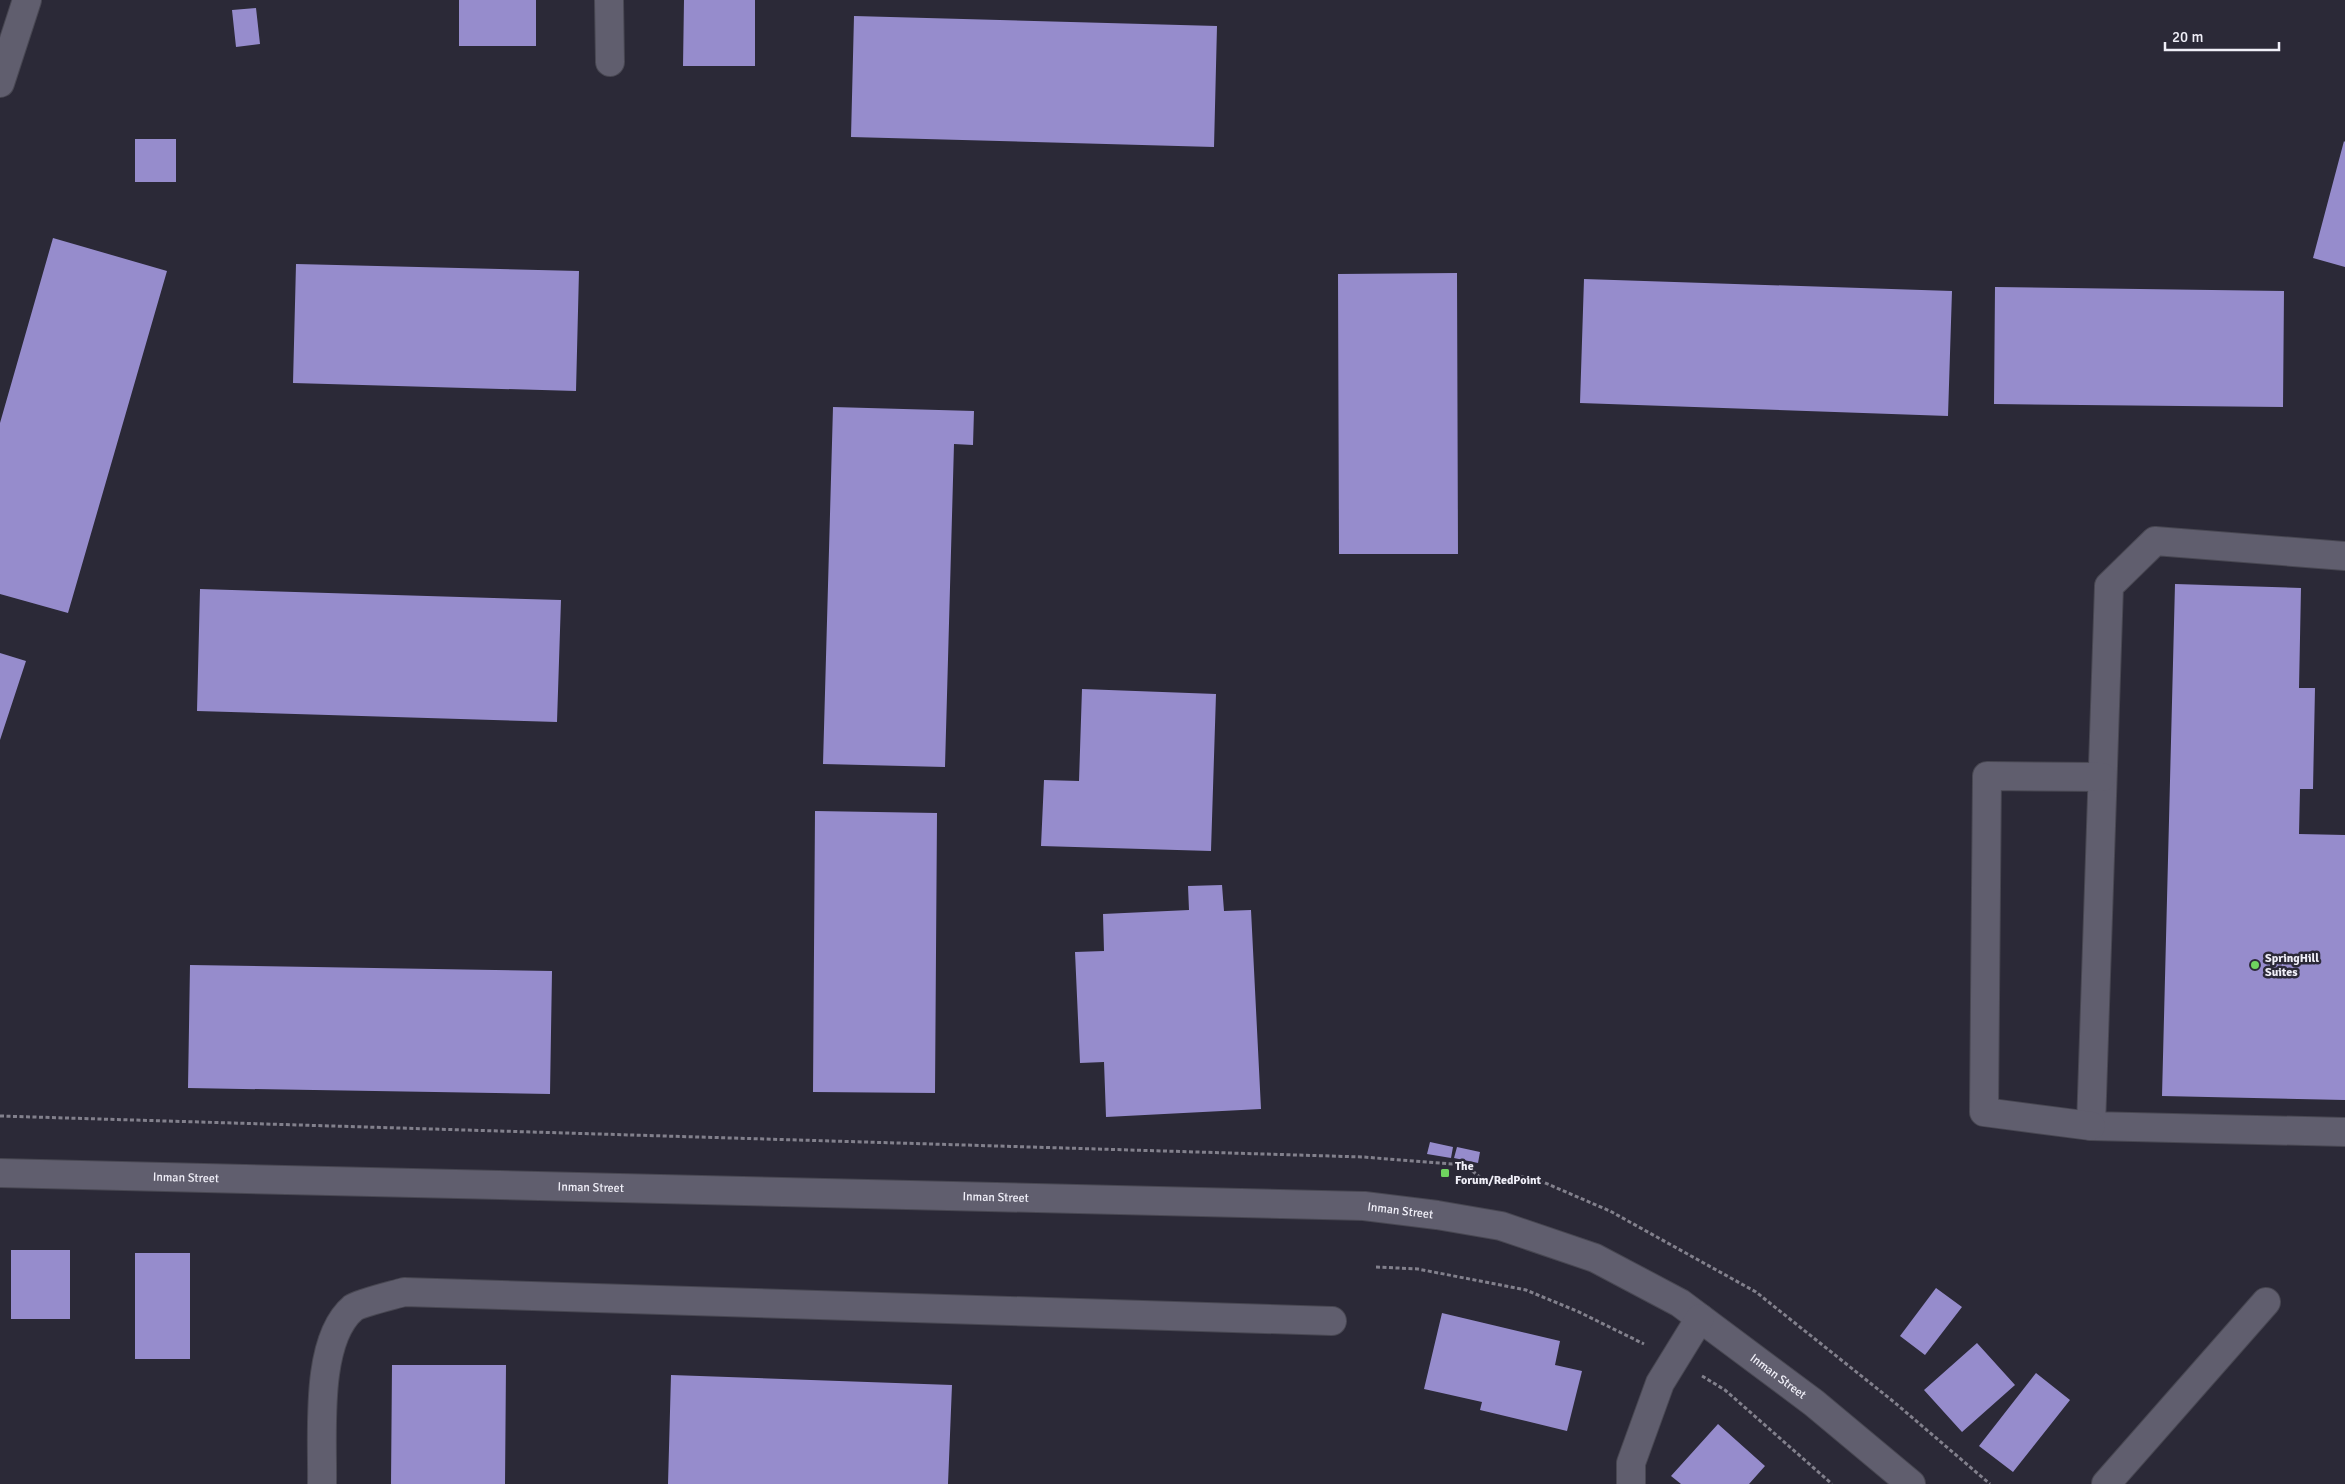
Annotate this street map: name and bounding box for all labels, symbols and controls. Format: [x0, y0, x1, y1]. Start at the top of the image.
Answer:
scale bar [2165, 20, 2279, 52]
text: 20 m [2172, 28, 2203, 46]
place label: SpringHill Suites [2265, 951, 2319, 980]
marker: SpringHill Suites [2249, 959, 2261, 971]
place label: The Forum/RedPoint [1455, 1159, 1542, 1188]
marker: The Forum/RedPoint [1439, 1167, 1451, 1179]
street label: Inman Street [153, 1170, 219, 1186]
street label: Inman Street [558, 1179, 624, 1196]
street label: Inman Street [962, 1189, 1029, 1206]
street label: Inman Street [1366, 1199, 1434, 1222]
street label: Inman Street [1747, 1351, 1809, 1403]

